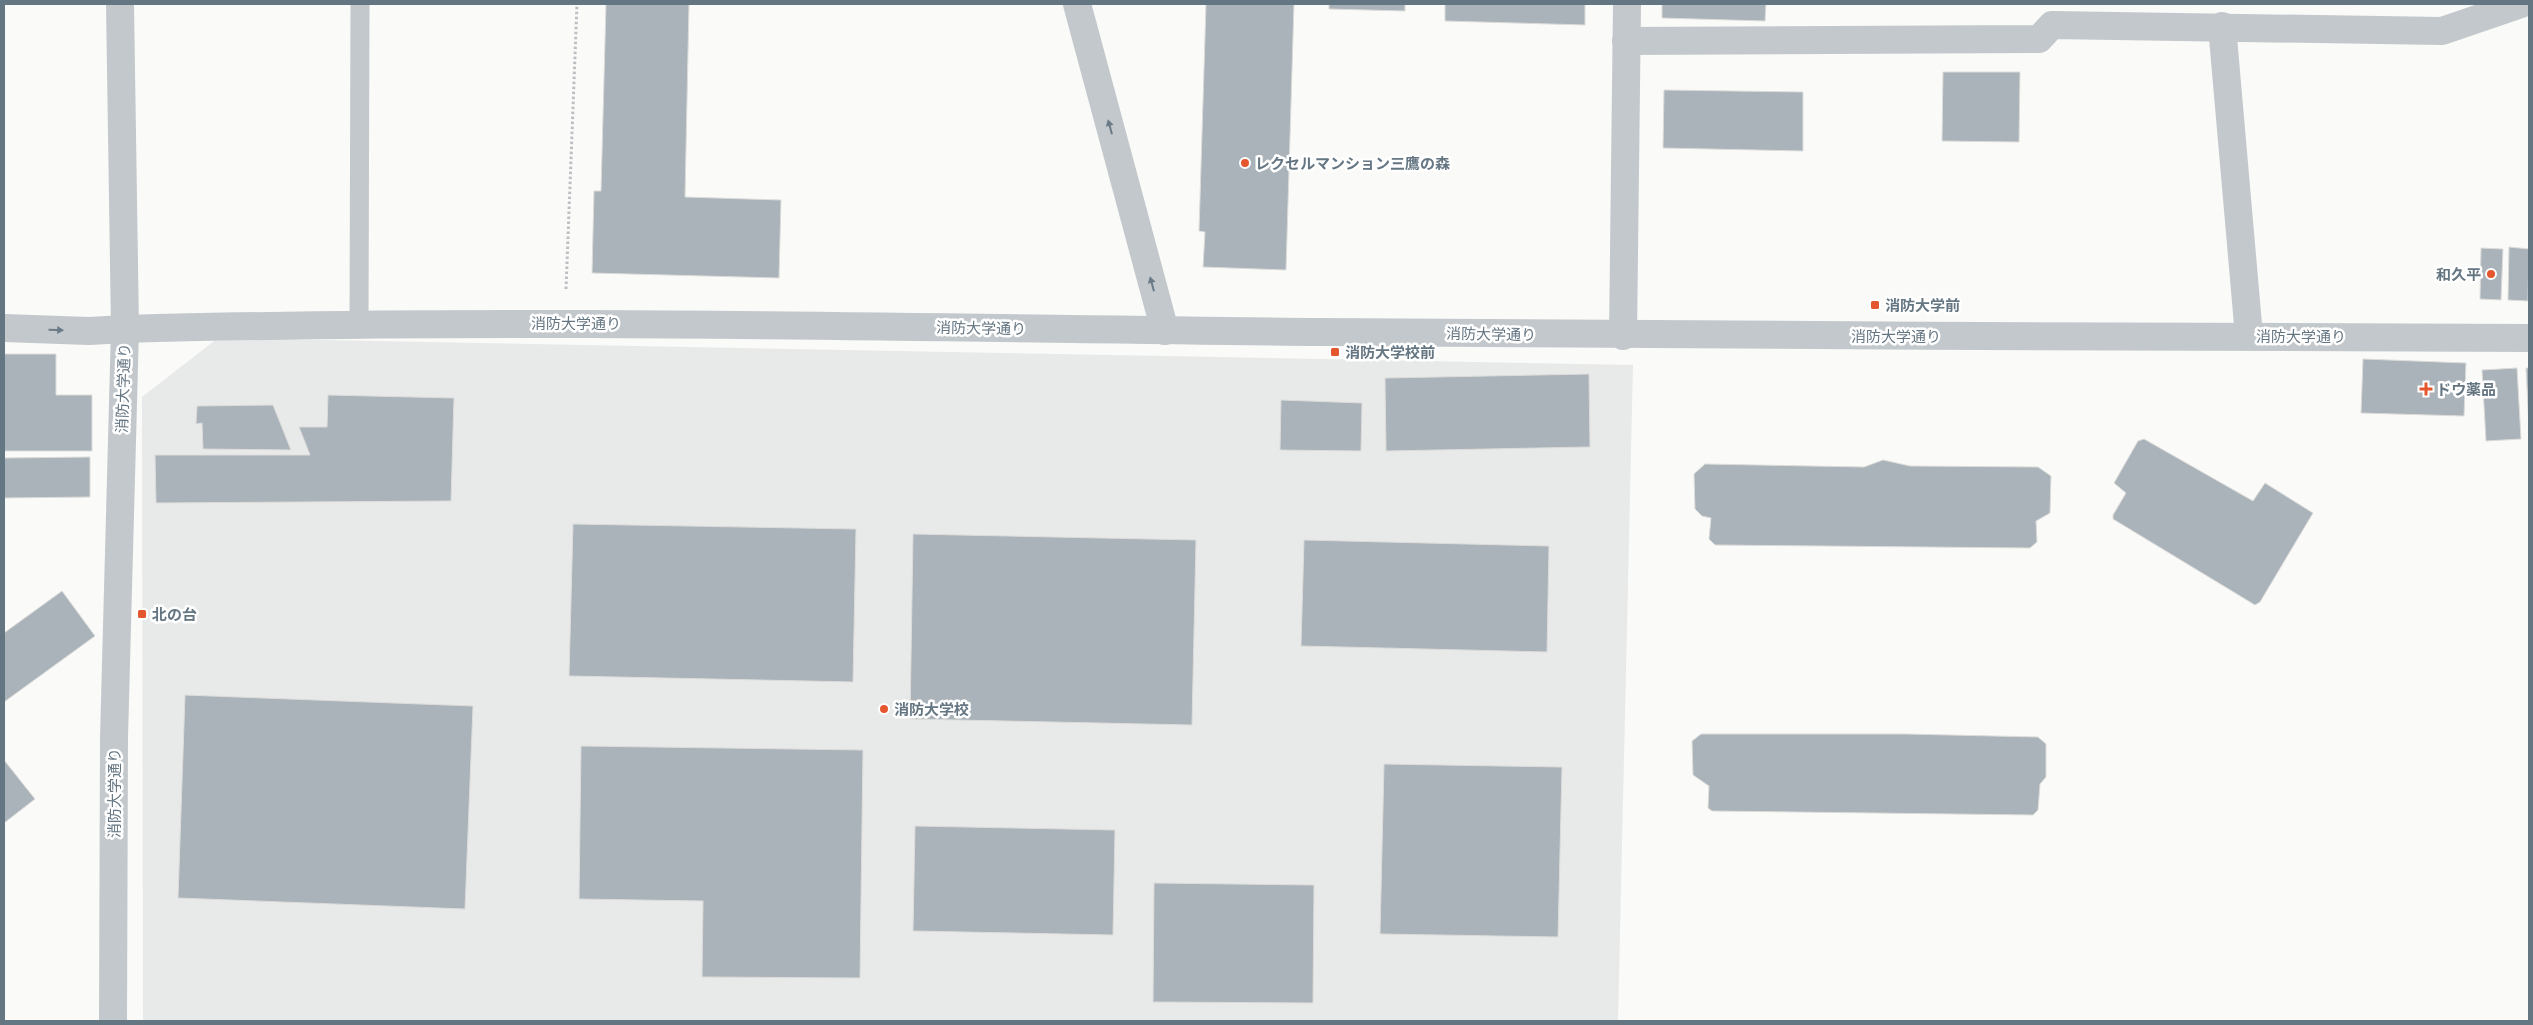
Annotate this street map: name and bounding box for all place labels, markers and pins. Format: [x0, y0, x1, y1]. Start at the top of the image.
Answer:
place label: レクセルマンション三鷹の森 [1255, 155, 1450, 172]
marker: レクセルマンション三鷹の森 [1239, 157, 1251, 169]
place label: 和久平 [2436, 266, 2481, 283]
marker: 和久平 [2485, 268, 2497, 280]
place label: 消防大学前 [1885, 297, 1960, 314]
marker: 消防大学前 [1869, 299, 1881, 311]
place label: 消防大学校前 [1345, 344, 1435, 361]
marker: 消防大学校前 [1329, 346, 1341, 358]
place label: ドウ薬品 [2436, 381, 2496, 398]
marker: ドウ薬品 [2420, 383, 2432, 395]
place label: 北の台 [152, 606, 197, 623]
marker: 北の台 [136, 608, 148, 620]
place label: 消防大学校 [894, 701, 969, 718]
marker: 消防大学校 [878, 703, 890, 715]

